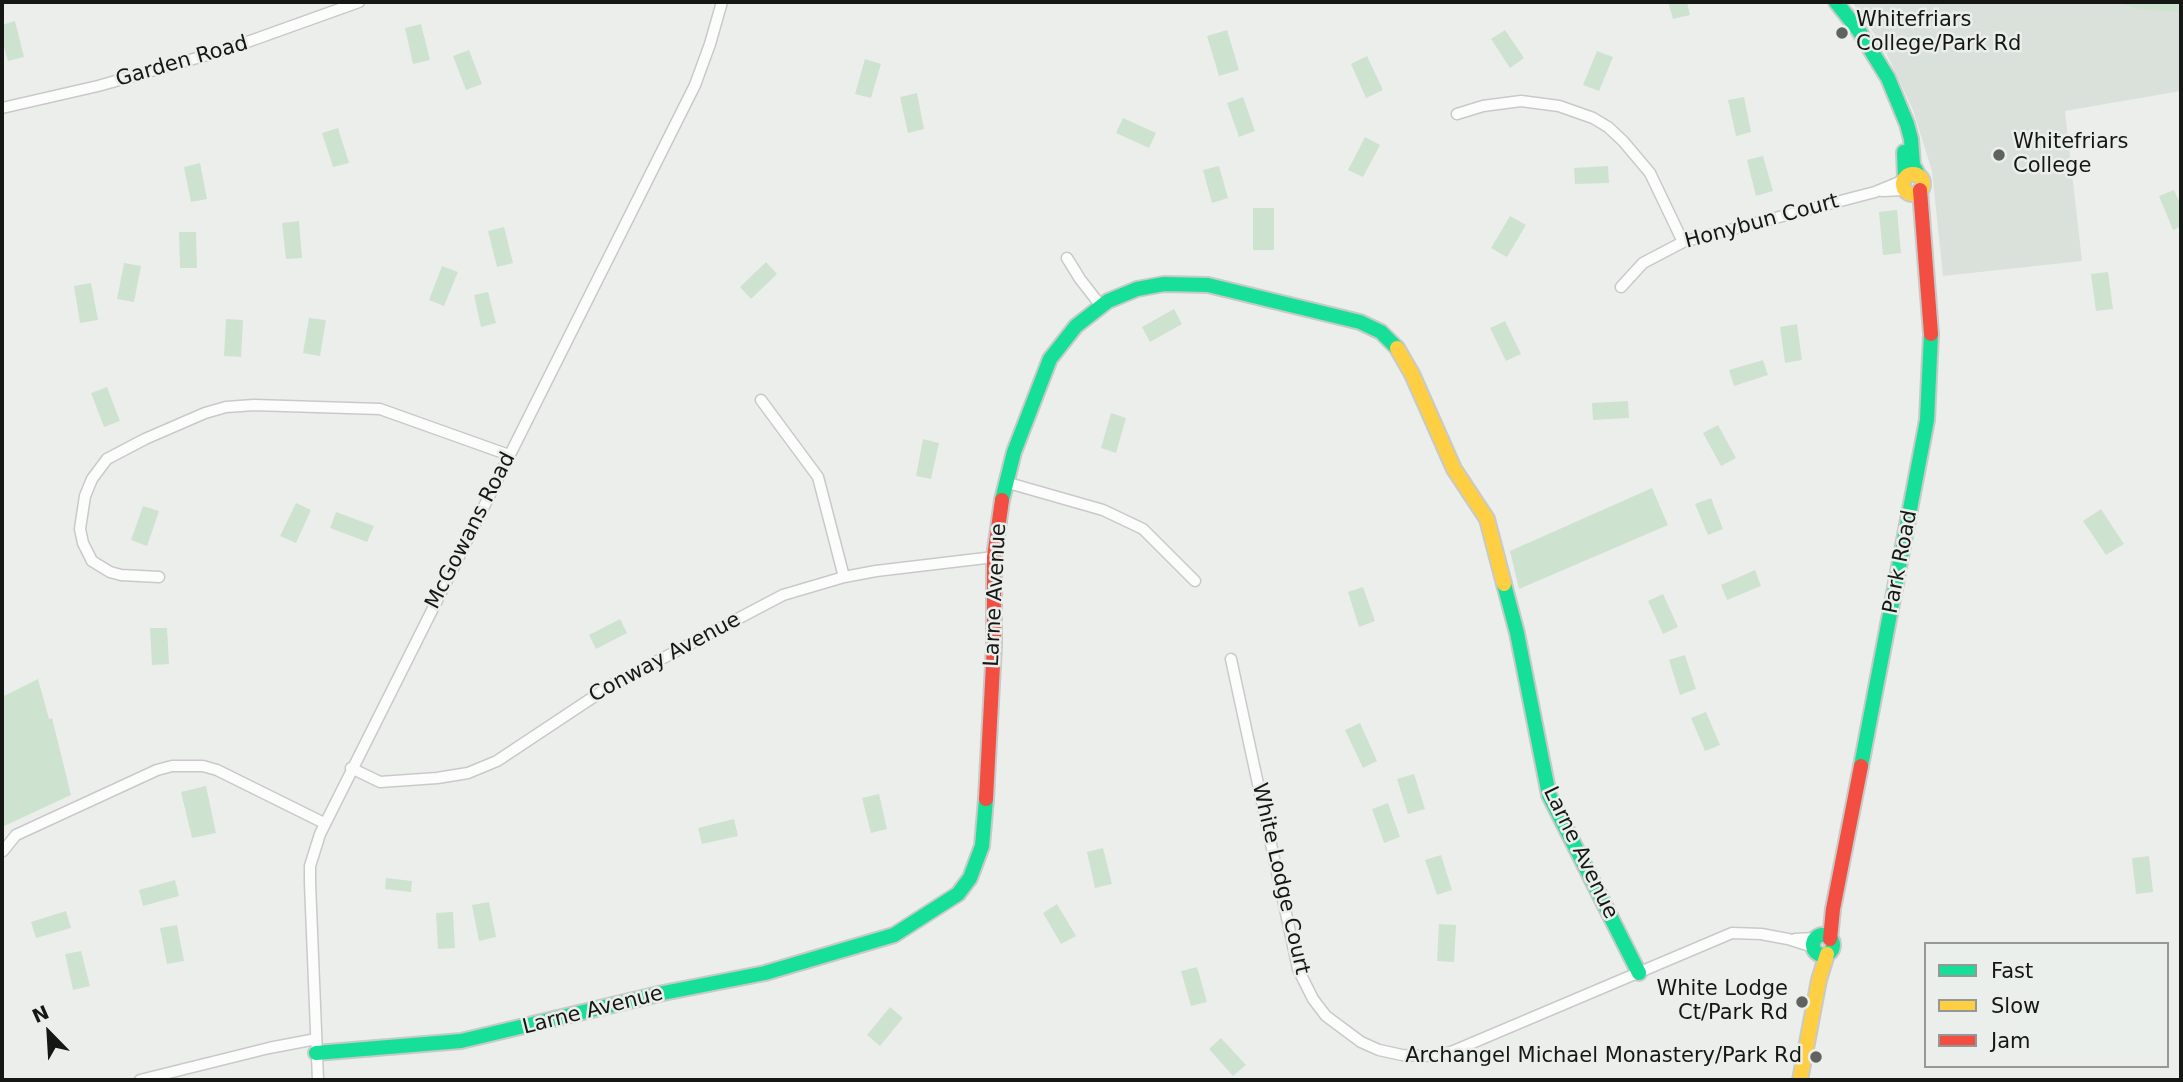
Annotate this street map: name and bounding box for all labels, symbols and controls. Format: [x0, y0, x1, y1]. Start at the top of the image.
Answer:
place label: Whitefriars College/Park Rd [1856, 8, 2021, 58]
marker: Whitefriars College/Park Rd [1834, 25, 1850, 41]
street label: Garden Road [113, 31, 251, 93]
place label: Whitefriars College [2013, 130, 2128, 180]
marker: Whitefriars College [1991, 147, 2007, 163]
street label: Honybun Court [1682, 189, 1842, 255]
street label: McGowans Road [421, 448, 521, 614]
street label: Park Road [1879, 508, 1923, 616]
street label: Larne Avenue [980, 523, 1012, 667]
street label: Conway Avenue [585, 607, 745, 709]
street label: White Lodge Court [1246, 781, 1314, 977]
street label: Larne Avenue [1537, 783, 1623, 923]
legend [1924, 942, 2169, 1068]
text: Fast [1991, 959, 2033, 983]
place label: White Lodge Ct/Park Rd [1657, 977, 1788, 1027]
street label: Larne Avenue [520, 981, 666, 1041]
marker: White Lodge Ct/Park Rd [1794, 994, 1810, 1010]
text: Slow [1991, 994, 2040, 1018]
north arrow [14, 998, 84, 1068]
text: N [29, 1001, 52, 1027]
text: Jam [1991, 1029, 2031, 1053]
place label: Archangel Michael Monastery/Park Rd [1405, 1044, 1802, 1070]
marker: Archangel Michael Monastery/Park Rd [1808, 1049, 1824, 1065]

